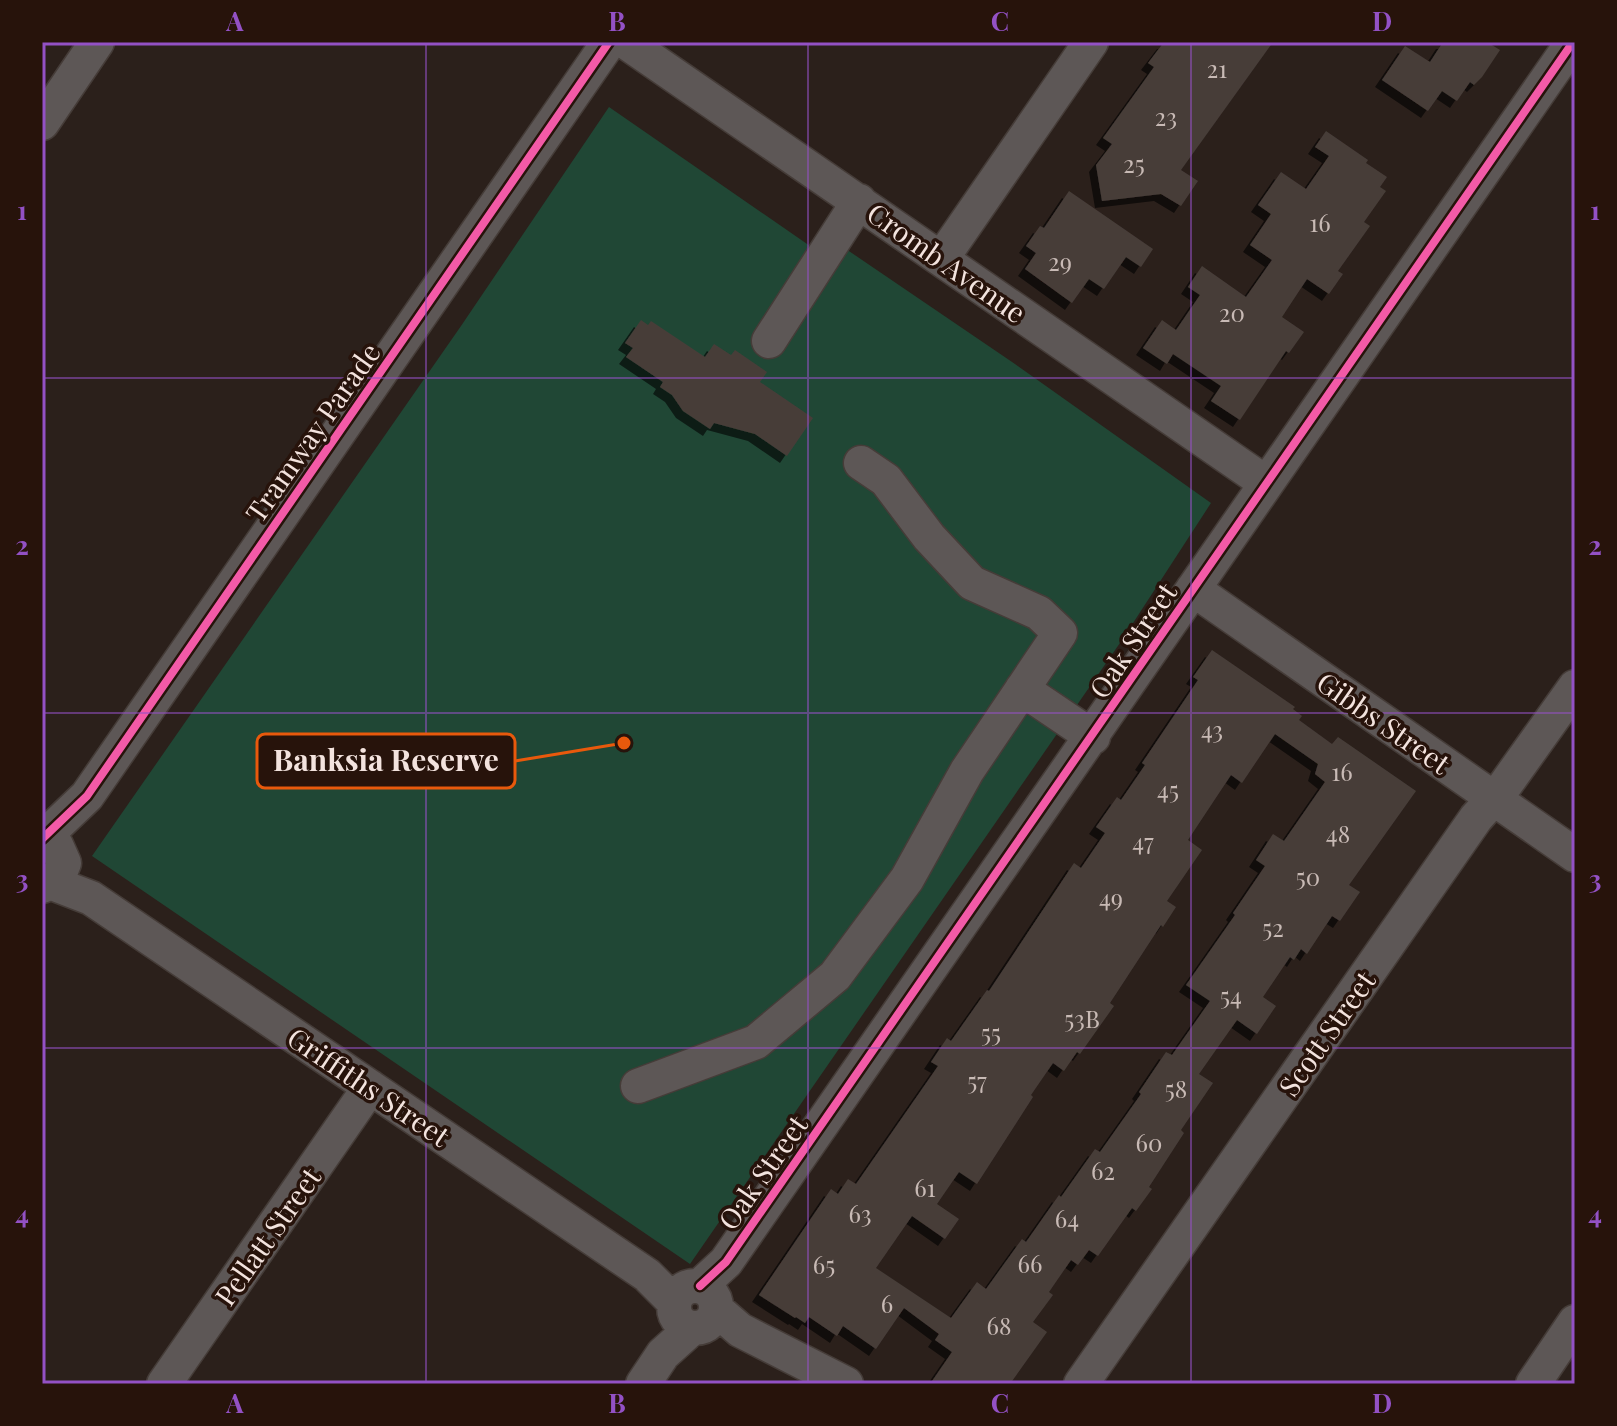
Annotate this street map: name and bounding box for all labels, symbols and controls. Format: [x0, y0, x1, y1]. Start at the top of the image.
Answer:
text: A [225, 3, 244, 38]
text: B [608, 3, 626, 38]
text: C [991, 3, 1009, 38]
text: D [1372, 3, 1392, 38]
house number: 21 [1207, 52, 1227, 84]
house number: 23 [1155, 100, 1177, 132]
house number: 25 [1123, 147, 1145, 179]
text: 1 [17, 192, 27, 227]
text: 1 [1590, 192, 1600, 227]
street label: Cromb Avenue [860, 194, 1034, 330]
house number: 16 [1309, 206, 1331, 238]
house number: 29 [1048, 245, 1072, 277]
house number: 20 [1219, 296, 1245, 328]
street label: Tramway Parade [236, 335, 388, 529]
text: 2 [15, 527, 29, 562]
text: 2 [1588, 527, 1602, 562]
street label: Oak Street [1080, 574, 1185, 705]
street label: Gibbs Street [1310, 663, 1459, 782]
house number: 43 [1201, 713, 1223, 745]
callout: Banksia Reserve [257, 734, 515, 788]
text: Banksia Reserve [273, 739, 499, 779]
house number: 16 [1331, 755, 1353, 787]
house number: 45 [1157, 773, 1179, 805]
house number: 48 [1326, 817, 1350, 849]
house number: 47 [1132, 825, 1154, 857]
house number: 50 [1296, 860, 1320, 892]
text: 3 [16, 861, 28, 896]
text: 3 [1589, 861, 1601, 896]
house number: 49 [1099, 881, 1123, 913]
house number: 52 [1262, 911, 1284, 943]
street label: Scott Street [1269, 962, 1383, 1103]
house number: 54 [1220, 979, 1242, 1011]
house number: 53B [1064, 1002, 1100, 1034]
house number: 55 [981, 1016, 1001, 1048]
street label: Griffiths Street [281, 1018, 458, 1154]
house number: 57 [967, 1064, 987, 1096]
house number: 58 [1165, 1072, 1187, 1104]
street label: Oak Street [709, 1106, 816, 1237]
house number: 60 [1136, 1126, 1162, 1158]
house number: 62 [1091, 1154, 1115, 1186]
street label: Pellatt Street [206, 1159, 329, 1312]
house number: 61 [914, 1171, 936, 1203]
text: 4 [15, 1196, 29, 1231]
text: 4 [1588, 1196, 1602, 1231]
house number: 63 [848, 1197, 872, 1229]
house number: 64 [1055, 1202, 1079, 1234]
house number: 66 [1018, 1247, 1042, 1279]
house number: 65 [813, 1248, 835, 1280]
house number: 6 [881, 1287, 893, 1319]
house number: 68 [987, 1309, 1011, 1341]
text: A [225, 1385, 244, 1420]
text: B [608, 1385, 626, 1420]
text: C [991, 1385, 1009, 1420]
text: D [1372, 1385, 1392, 1420]

